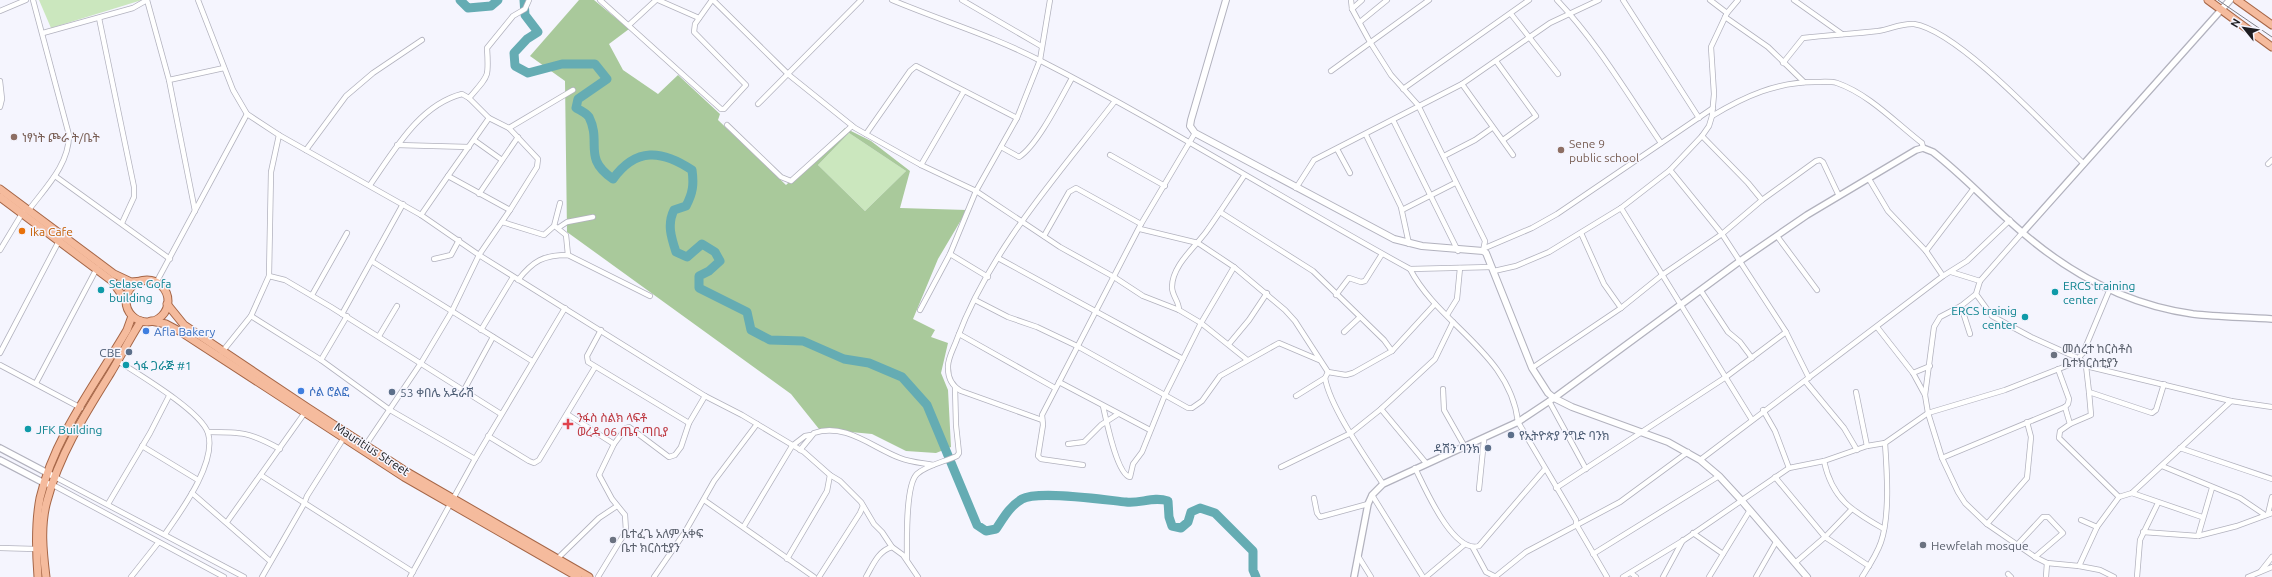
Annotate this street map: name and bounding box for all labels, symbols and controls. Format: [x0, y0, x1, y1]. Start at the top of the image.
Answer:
north arrow [2224, 8, 2264, 48]
text: N [2228, 16, 2243, 30]
place label: ነፃነት ጮራ ት/ቤት [22, 131, 101, 144]
marker: ነፃነት ጮራ ት/ቤት [9, 132, 19, 142]
place label: Sene 9 public school [1569, 137, 1639, 164]
marker: Sene 9 public school [1556, 145, 1566, 155]
place label: Ika Cafe [30, 225, 73, 238]
marker: Ika Cafe [17, 226, 27, 236]
place label: Selase Gofa building [109, 277, 172, 304]
place label: ERCS training center [2063, 279, 2136, 306]
marker: Selase Gofa building [96, 285, 106, 295]
marker: ERCS training center [2050, 287, 2060, 297]
place label: ERCS trainig center [1951, 304, 2017, 331]
marker: ERCS trainig center [2020, 312, 2030, 322]
place label: Afla Bakery [154, 325, 216, 338]
marker: Afla Bakery [141, 326, 151, 336]
place label: መሰረተ ከርስቶስ ቤተክርስቲያን [2062, 342, 2133, 369]
place label: CBE [99, 346, 121, 359]
marker: CBE [124, 347, 134, 357]
marker: መሰረተ ከርስቶስ ቤተክርስቲያን [2049, 350, 2059, 360]
place label: ጎፋ ጋራጅ #1 [134, 359, 192, 372]
marker: ጎፋ ጋራጅ #1 [121, 360, 131, 370]
place label: ሶል ሮልፎ [309, 385, 349, 398]
marker: ሶል ሮልፎ [296, 386, 306, 396]
place label: 53 ቀበሌ አዳራሽ [400, 386, 474, 399]
marker: 53 ቀበሌ አዳራሽ [387, 387, 397, 397]
place label: ንፋስ ስልክ ላፍቶ ወረዳ 06 ጤና ጣቢያ [577, 411, 669, 438]
marker: ንፋስ ስልክ ላፍቶ ወረዳ 06 ጤና ጣቢያ [562, 418, 574, 430]
street label: Mauritius Street [332, 420, 412, 478]
place label: JFK Building [36, 423, 103, 436]
marker: JFK Building [23, 424, 33, 434]
place label: የኢትዮጵያ ንግድ ባንክ [1519, 429, 1610, 442]
marker: የኢትዮጵያ ንግድ ባንክ [1506, 430, 1516, 440]
place label: ዳሽን ባንክ [1434, 442, 1480, 455]
marker: ዳሽን ባንክ [1483, 443, 1493, 453]
place label: ቤተፈጌ አለም አቀፍ ቤተ ክርስቲያን [621, 527, 704, 554]
marker: ቤተፈጌ አለም አቀፍ ቤተ ክርስቲያን [608, 535, 618, 545]
place label: Hewfelah mosque [1931, 539, 2029, 552]
marker: Hewfelah mosque [1918, 540, 1928, 550]

